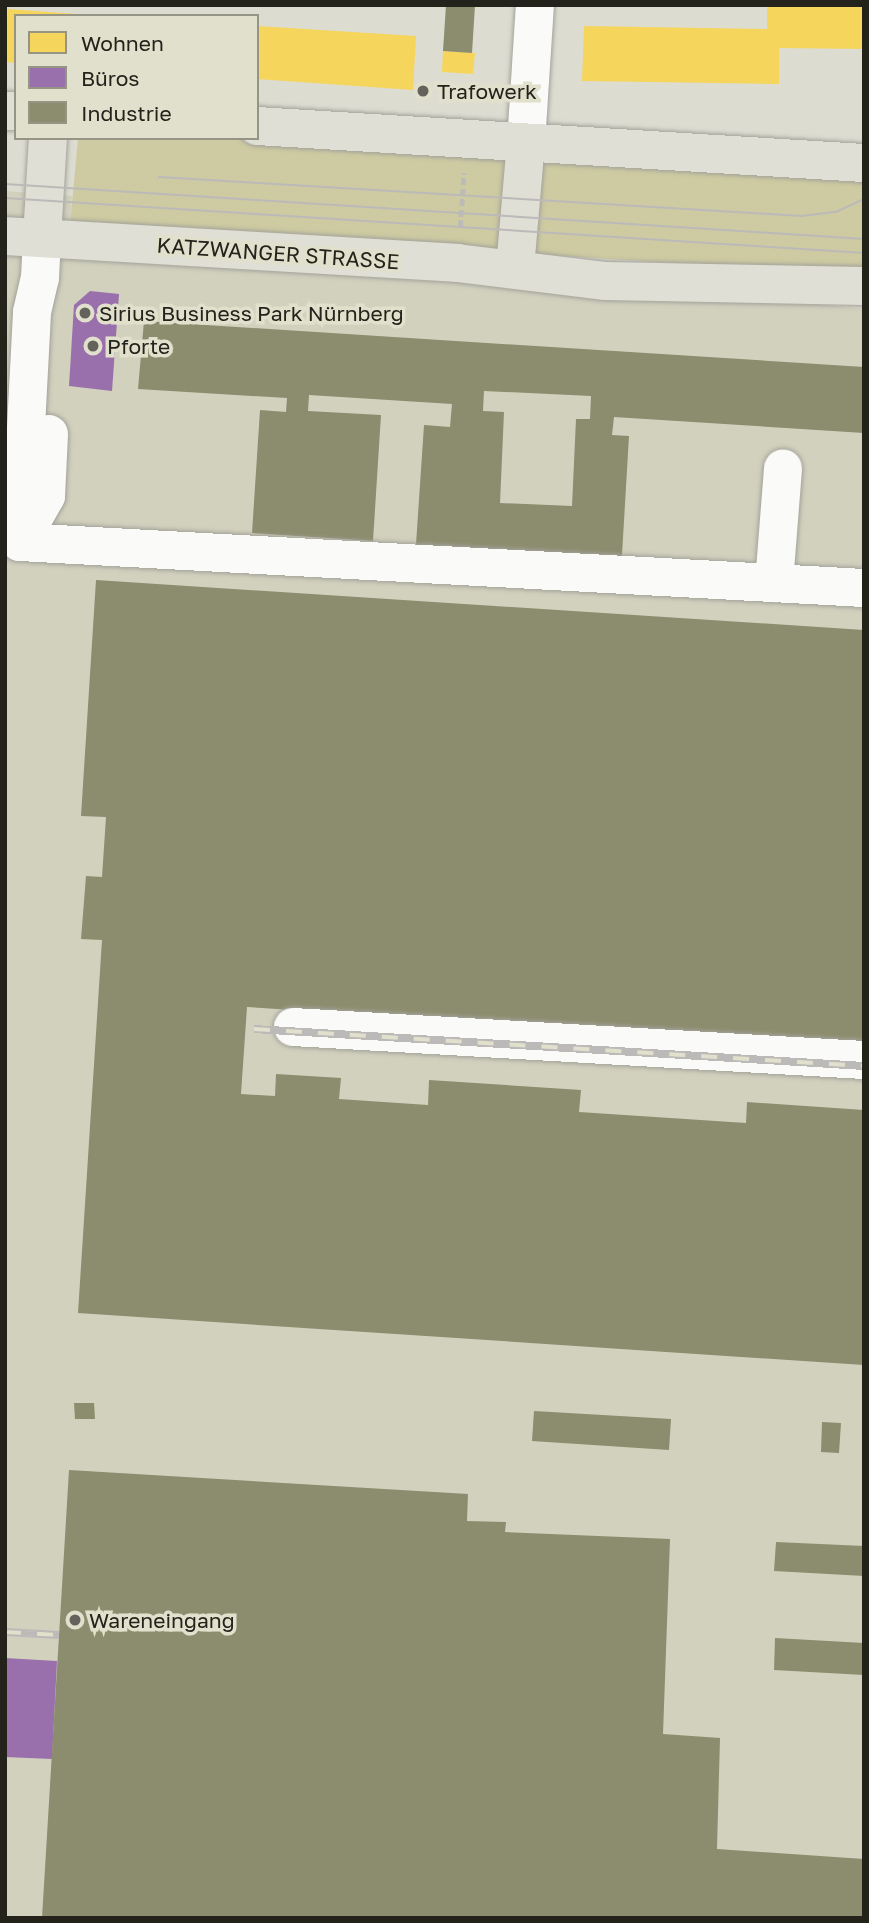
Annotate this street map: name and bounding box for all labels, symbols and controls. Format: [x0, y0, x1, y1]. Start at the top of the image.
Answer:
legend [14, 14, 259, 140]
text: Wohnen [81, 30, 164, 56]
text: Büros [81, 65, 140, 91]
place label: Trafowerk [437, 78, 537, 104]
marker: Trafowerk [415, 83, 431, 99]
text: Industrie [81, 100, 172, 126]
street label: KATZWANGER STRASSE [156, 232, 400, 274]
place label: Sirius Business Park Nürnberg [99, 300, 404, 326]
marker: Sirius Business Park Nürnberg [77, 305, 93, 321]
place label: Pforte [107, 333, 170, 359]
marker: Pforte [85, 338, 101, 354]
place label: Wareneingang [89, 1607, 235, 1633]
marker: Wareneingang [67, 1612, 83, 1628]

